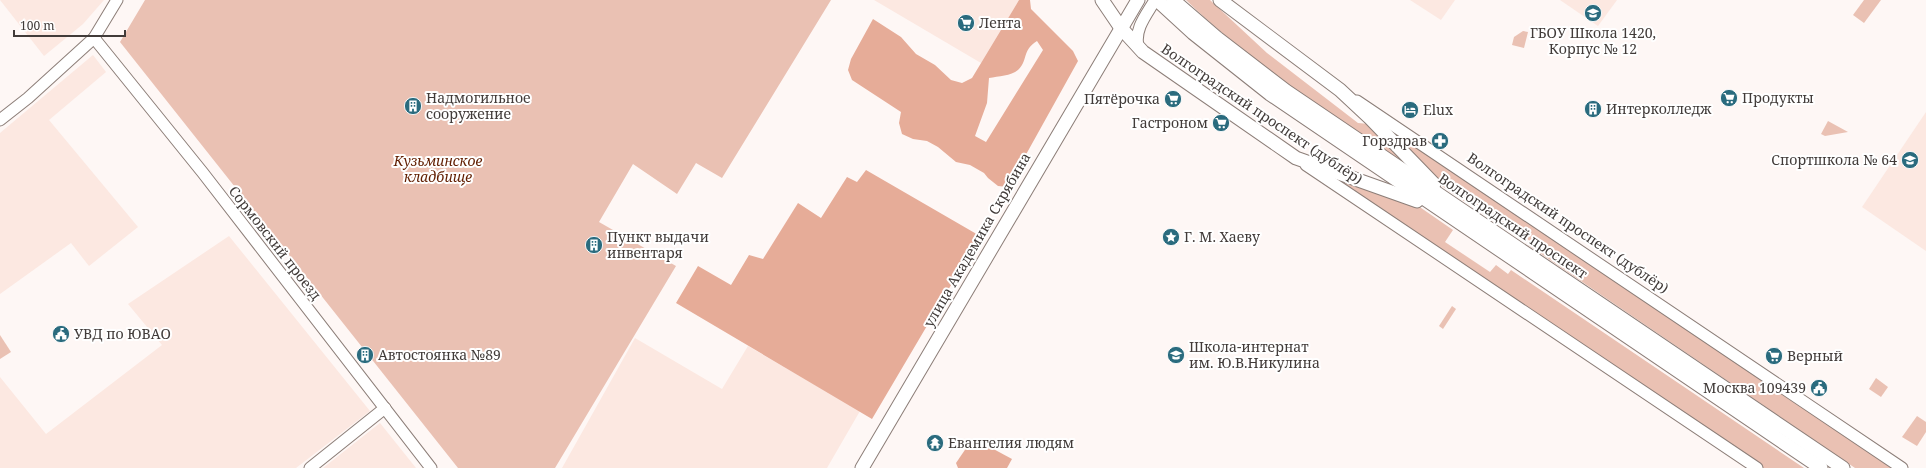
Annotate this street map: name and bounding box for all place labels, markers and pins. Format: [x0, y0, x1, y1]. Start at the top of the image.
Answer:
school or university icon: ГБОУ Школа 1420, Корпус № 12 [1583, 3, 1603, 23]
supermarket icon: Лента [956, 13, 976, 33]
place label: Лента [979, 13, 1022, 32]
place label: ГБОУ Школа 1420, Корпус № 12 [1530, 23, 1656, 58]
place label: Надмогильное сооружение [426, 88, 531, 123]
supermarket icon: Продукты [1719, 88, 1739, 108]
place label: Продукты [1742, 88, 1814, 107]
place label: Пятёрочка [1084, 89, 1160, 108]
supermarket icon: Пятёрочка [1163, 89, 1183, 109]
building icon: Надмогильное сооружение [403, 96, 423, 116]
building icon: Интерколледж [1583, 99, 1603, 119]
place label: Интерколледж [1606, 99, 1712, 118]
hotel icon: Elux [1400, 100, 1420, 120]
place label: Elux [1423, 100, 1454, 119]
place label: Гастроном [1132, 113, 1208, 132]
supermarket icon: Гастроном [1211, 113, 1231, 133]
place label: Горздрав [1362, 131, 1427, 150]
pharmacy icon: Горздрав [1430, 131, 1450, 151]
place label: Спортшкола № 64 [1771, 150, 1897, 169]
school or university icon: Спортшкола № 64 [1900, 150, 1920, 170]
place label: Пункт выдачи инвентаря [607, 227, 709, 262]
place icon: Г. М. Хаеву [1161, 227, 1181, 247]
place label: Г. М. Хаеву [1184, 227, 1260, 246]
building icon: Пункт выдачи инвентаря [584, 235, 604, 255]
public building icon: УВД по ЮВАО [51, 324, 71, 344]
place label: УВД по ЮВАО [74, 324, 171, 343]
place label: Школа-интернат им. Ю.В.Никулина [1189, 337, 1320, 372]
building icon: Автостоянка №89 [355, 345, 375, 365]
place label: Автостоянка №89 [378, 345, 501, 364]
school or university icon: Школа-интернат им. Ю.В.Никулина [1166, 345, 1186, 365]
supermarket icon: Верный [1764, 346, 1784, 366]
place label: Верный [1787, 346, 1843, 365]
place label: Москва 109439 [1703, 378, 1806, 397]
public building icon: Москва 109439 [1809, 378, 1829, 398]
temple icon: Евангелия людям [925, 433, 945, 453]
place label: Евангелия людям [948, 433, 1074, 452]

